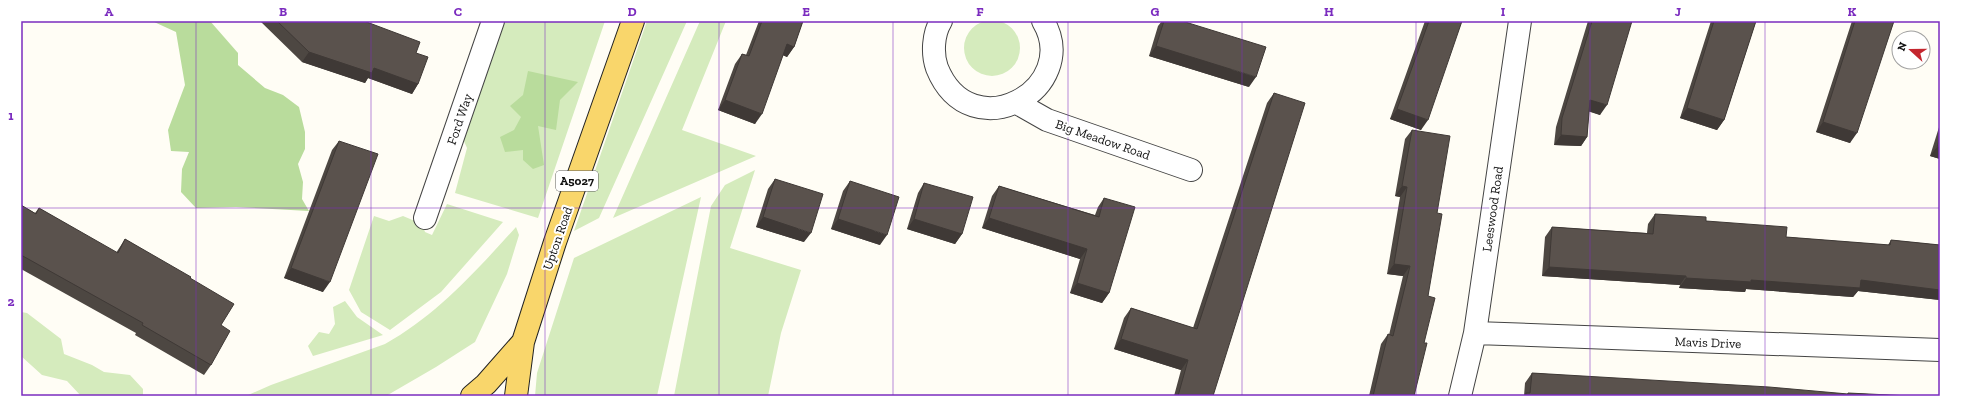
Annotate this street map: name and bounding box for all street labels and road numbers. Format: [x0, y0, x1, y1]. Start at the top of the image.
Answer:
street label: Ford Way [444, 91, 475, 147]
street label: Big Meadow Road [1053, 116, 1152, 163]
street label: Leeswood Road [1479, 165, 1506, 253]
road number: A5027 [556, 171, 598, 191]
street label: Upton Road [540, 204, 575, 272]
street label: Mavis Drive [1674, 334, 1742, 351]

